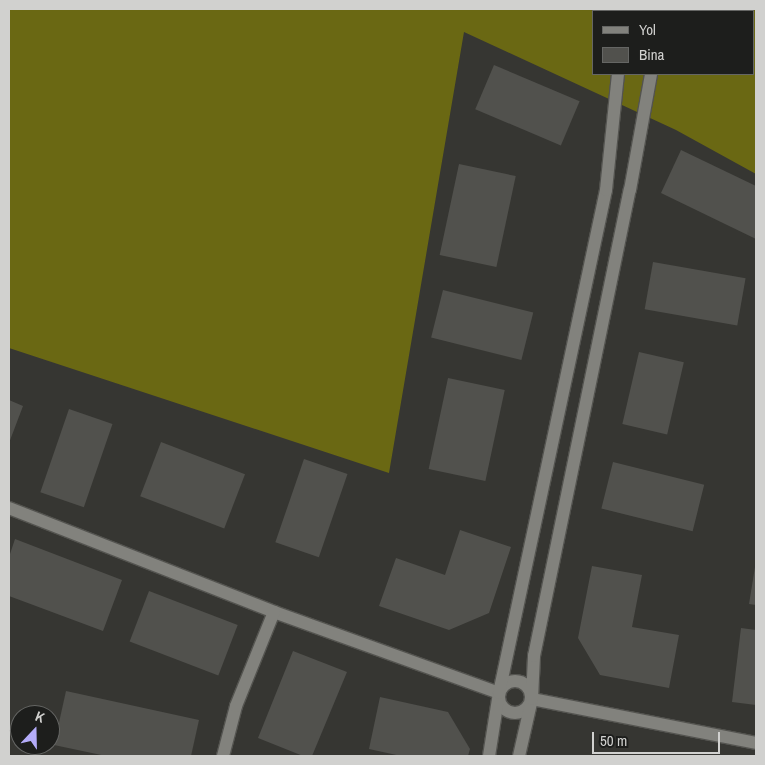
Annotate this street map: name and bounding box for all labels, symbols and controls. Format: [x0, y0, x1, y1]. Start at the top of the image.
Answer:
legend [592, 10, 755, 75]
text: Yol [639, 19, 656, 40]
text: Bina [639, 44, 664, 65]
north arrow [10, 705, 60, 755]
text: K [33, 707, 47, 727]
scale bar [595, 722, 722, 754]
text: 50 m [600, 730, 627, 751]

